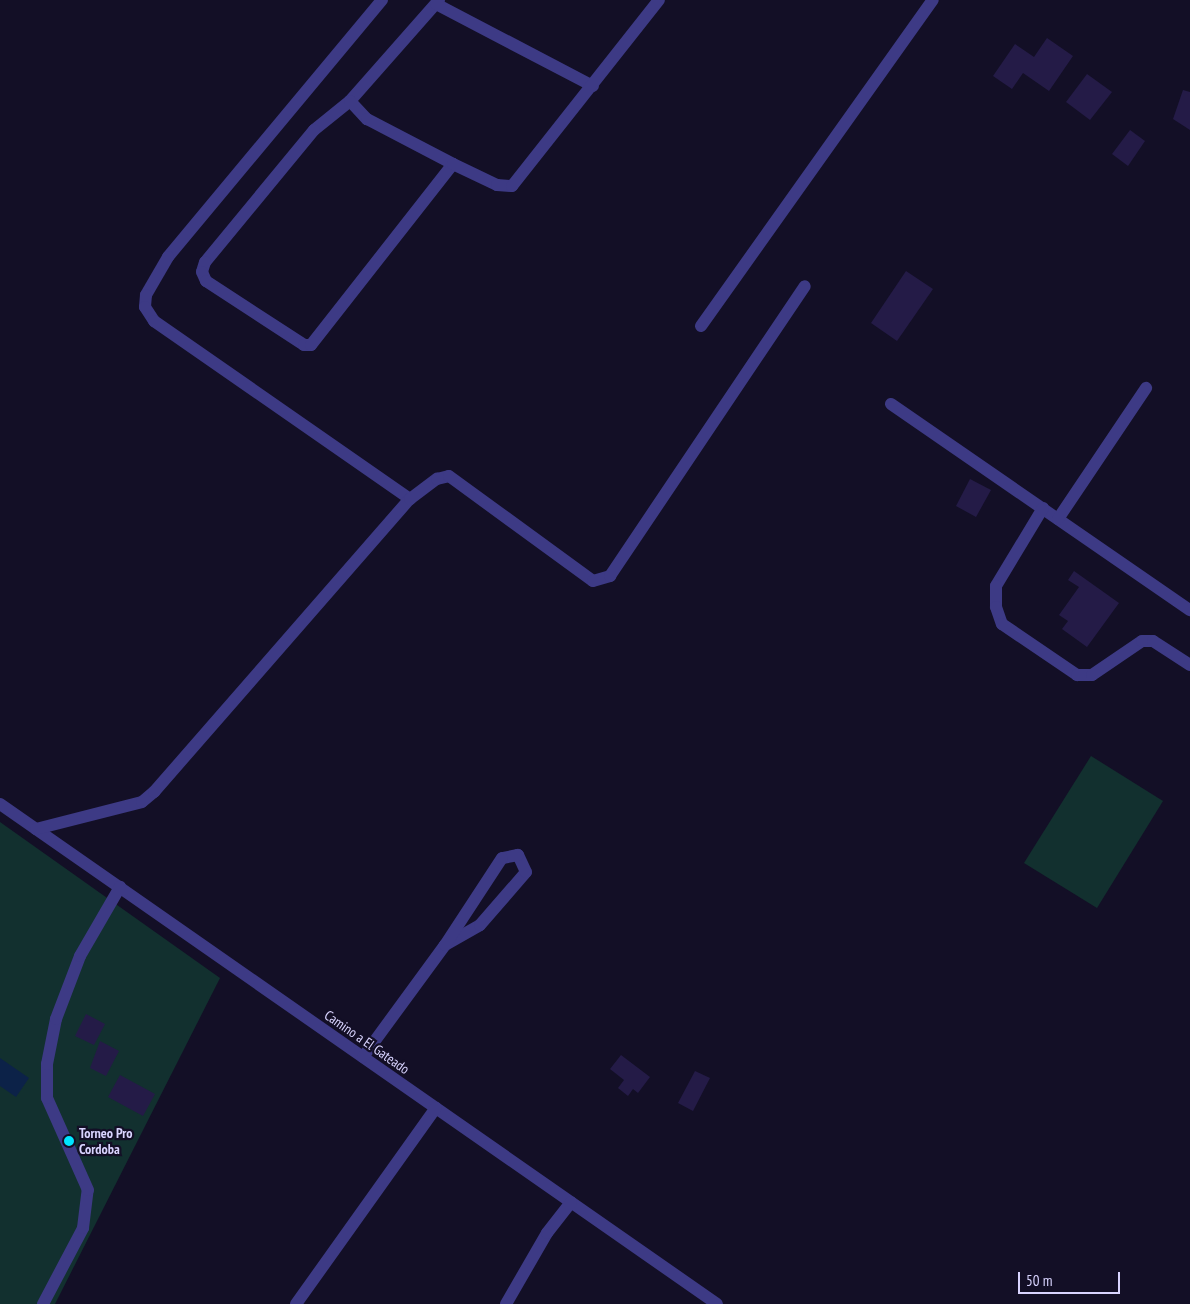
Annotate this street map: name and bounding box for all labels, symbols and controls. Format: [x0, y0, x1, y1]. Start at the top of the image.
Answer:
street label: Camino a El Gateado [321, 1007, 413, 1077]
place label: Torneo Pro Cordoba [79, 1125, 133, 1158]
marker: Torneo Pro Cordoba [63, 1135, 75, 1147]
scale bar [1020, 1262, 1122, 1294]
text: 50 m [1026, 1271, 1052, 1290]

